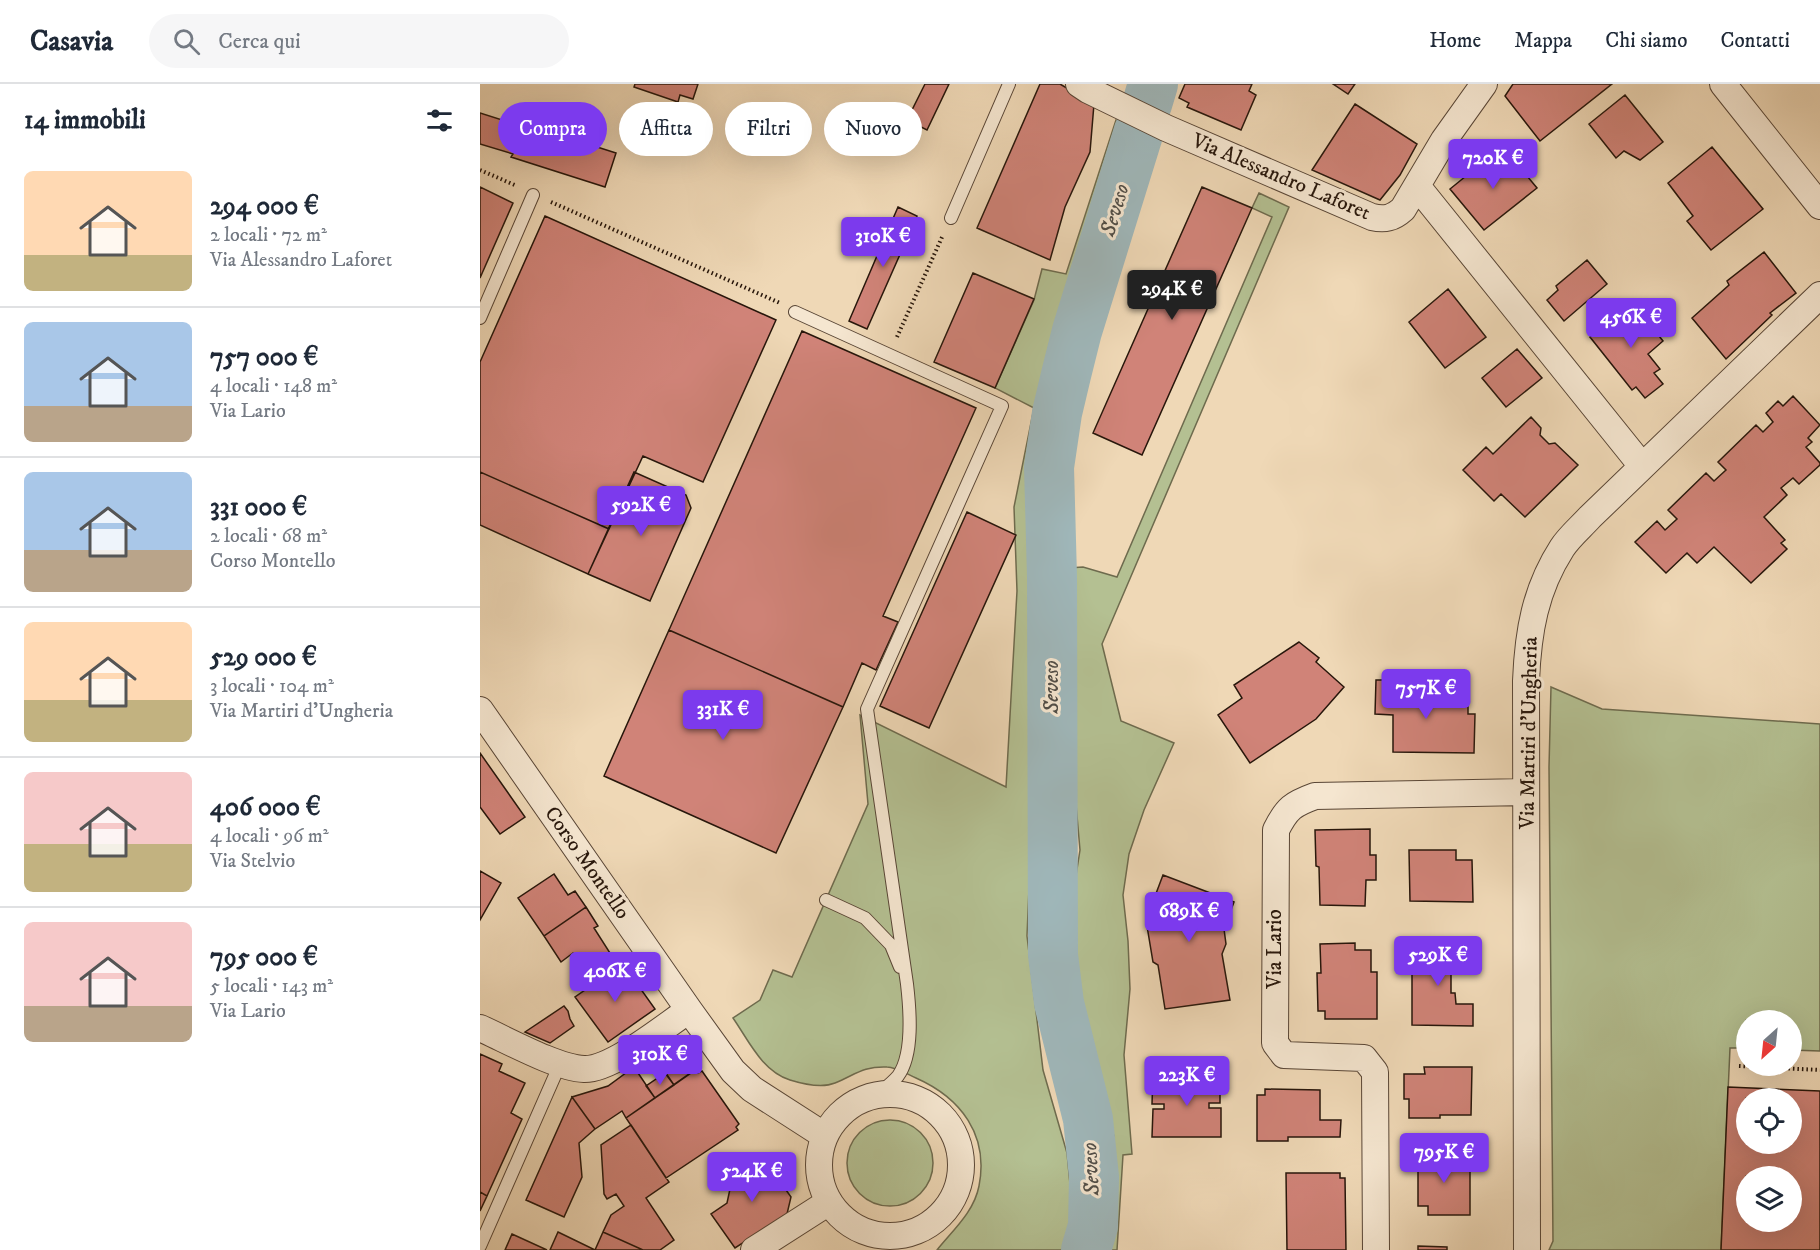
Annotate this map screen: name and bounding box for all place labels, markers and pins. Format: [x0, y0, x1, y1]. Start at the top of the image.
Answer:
pin: 720K € [1444, 139, 1542, 190]
pin: 310K € [834, 217, 932, 268]
pin: 294K € [1123, 270, 1221, 321]
pin: 456K € [1582, 298, 1680, 349]
pin: 592K € [592, 486, 690, 537]
pin: 757K € [1377, 669, 1475, 720]
pin: 331K € [674, 690, 772, 741]
pin: 689K € [1140, 892, 1238, 943]
pin: 529K € [1389, 936, 1487, 987]
pin: 406K € [566, 952, 664, 1003]
pin: 310K € [611, 1035, 709, 1086]
pin: 223K € [1138, 1056, 1236, 1107]
pin: 795K € [1395, 1133, 1493, 1184]
pin: 524K € [703, 1152, 801, 1203]

